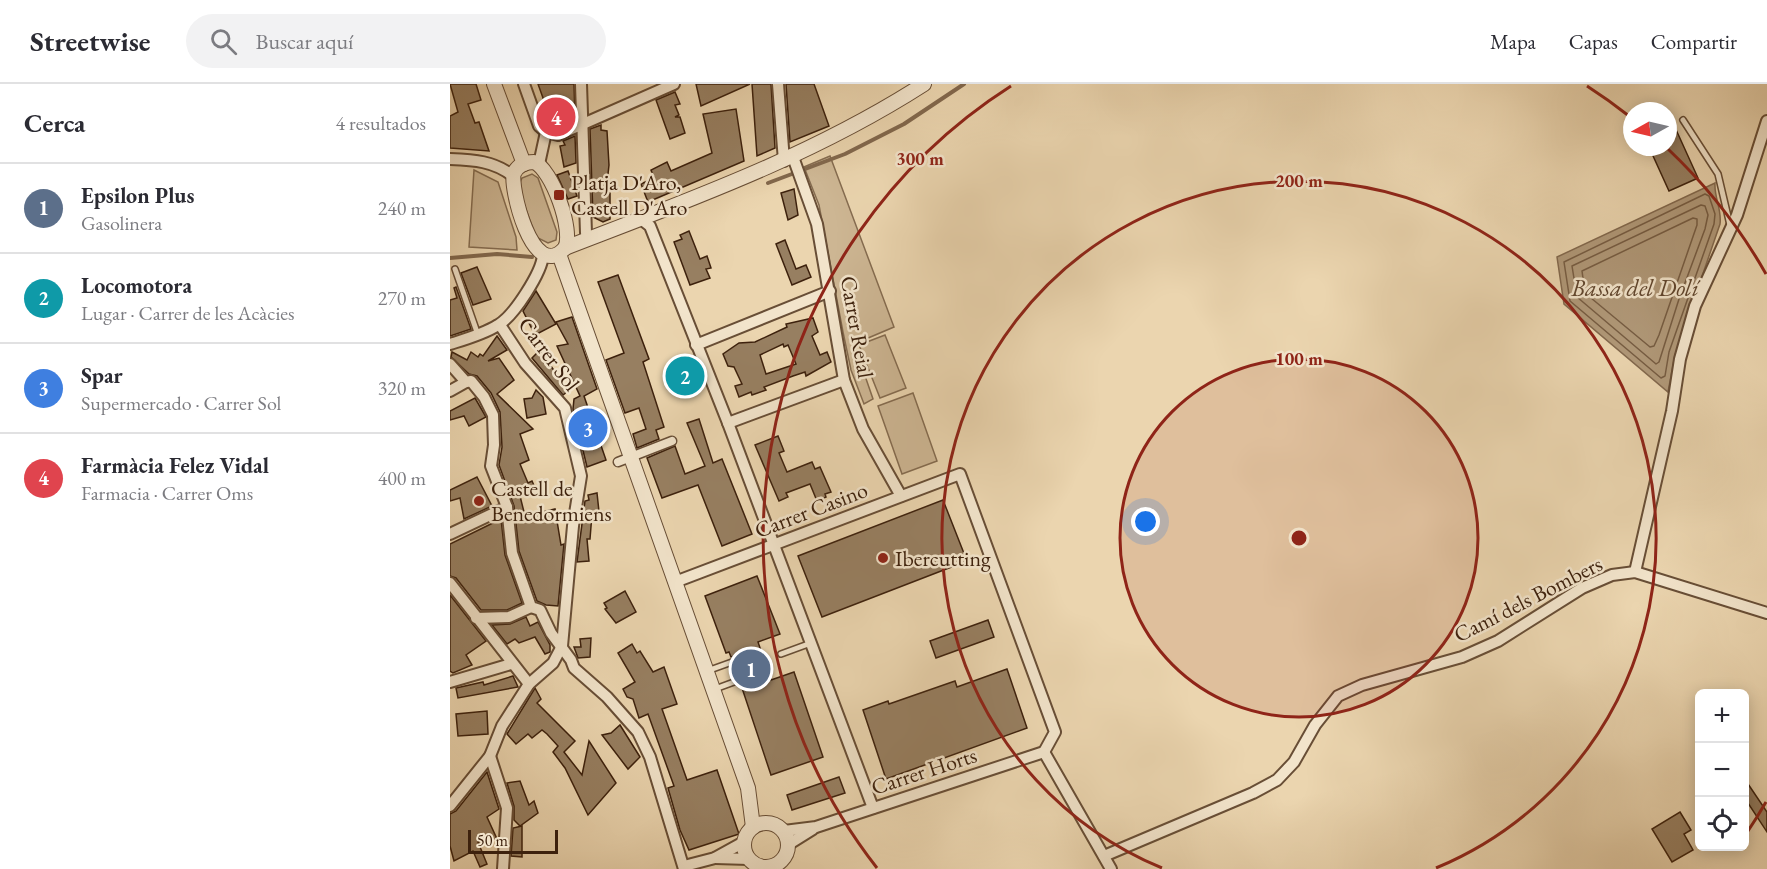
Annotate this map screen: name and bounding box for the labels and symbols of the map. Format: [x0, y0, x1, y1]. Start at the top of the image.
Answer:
pin: 4 [536, 94, 576, 140]
north arrow [1623, 102, 1677, 156]
text: 300 m [896, 147, 944, 170]
place label: Platja D'Aro, Castell D'Aro [571, 168, 688, 222]
text: 200 m [1275, 169, 1323, 192]
marker: Platja D'Aro, Castell D'Aro [552, 188, 566, 202]
water label: Bassa del Dolí [1570, 272, 1701, 303]
street label: Carrer Reial [834, 274, 880, 380]
street label: Carrer Sol [512, 311, 586, 397]
text: 100 m [1275, 347, 1323, 370]
pin: 2 [666, 354, 704, 398]
pin: 3 [568, 406, 608, 450]
place label: Castell de Benedormiens [491, 474, 612, 528]
street label: Carrer Casino [750, 475, 872, 545]
marker: Castell de Benedormiens [472, 494, 486, 508]
your location [1131, 507, 1160, 536]
centre of rings [1289, 528, 1309, 548]
place label: Ibercutting [895, 544, 991, 573]
street label: Camí dels Bombers [1449, 549, 1607, 649]
marker: Ibercutting [876, 551, 890, 565]
pin: 1 [732, 646, 770, 692]
street label: Carrer Horts [867, 740, 981, 802]
scale bar [468, 827, 558, 854]

